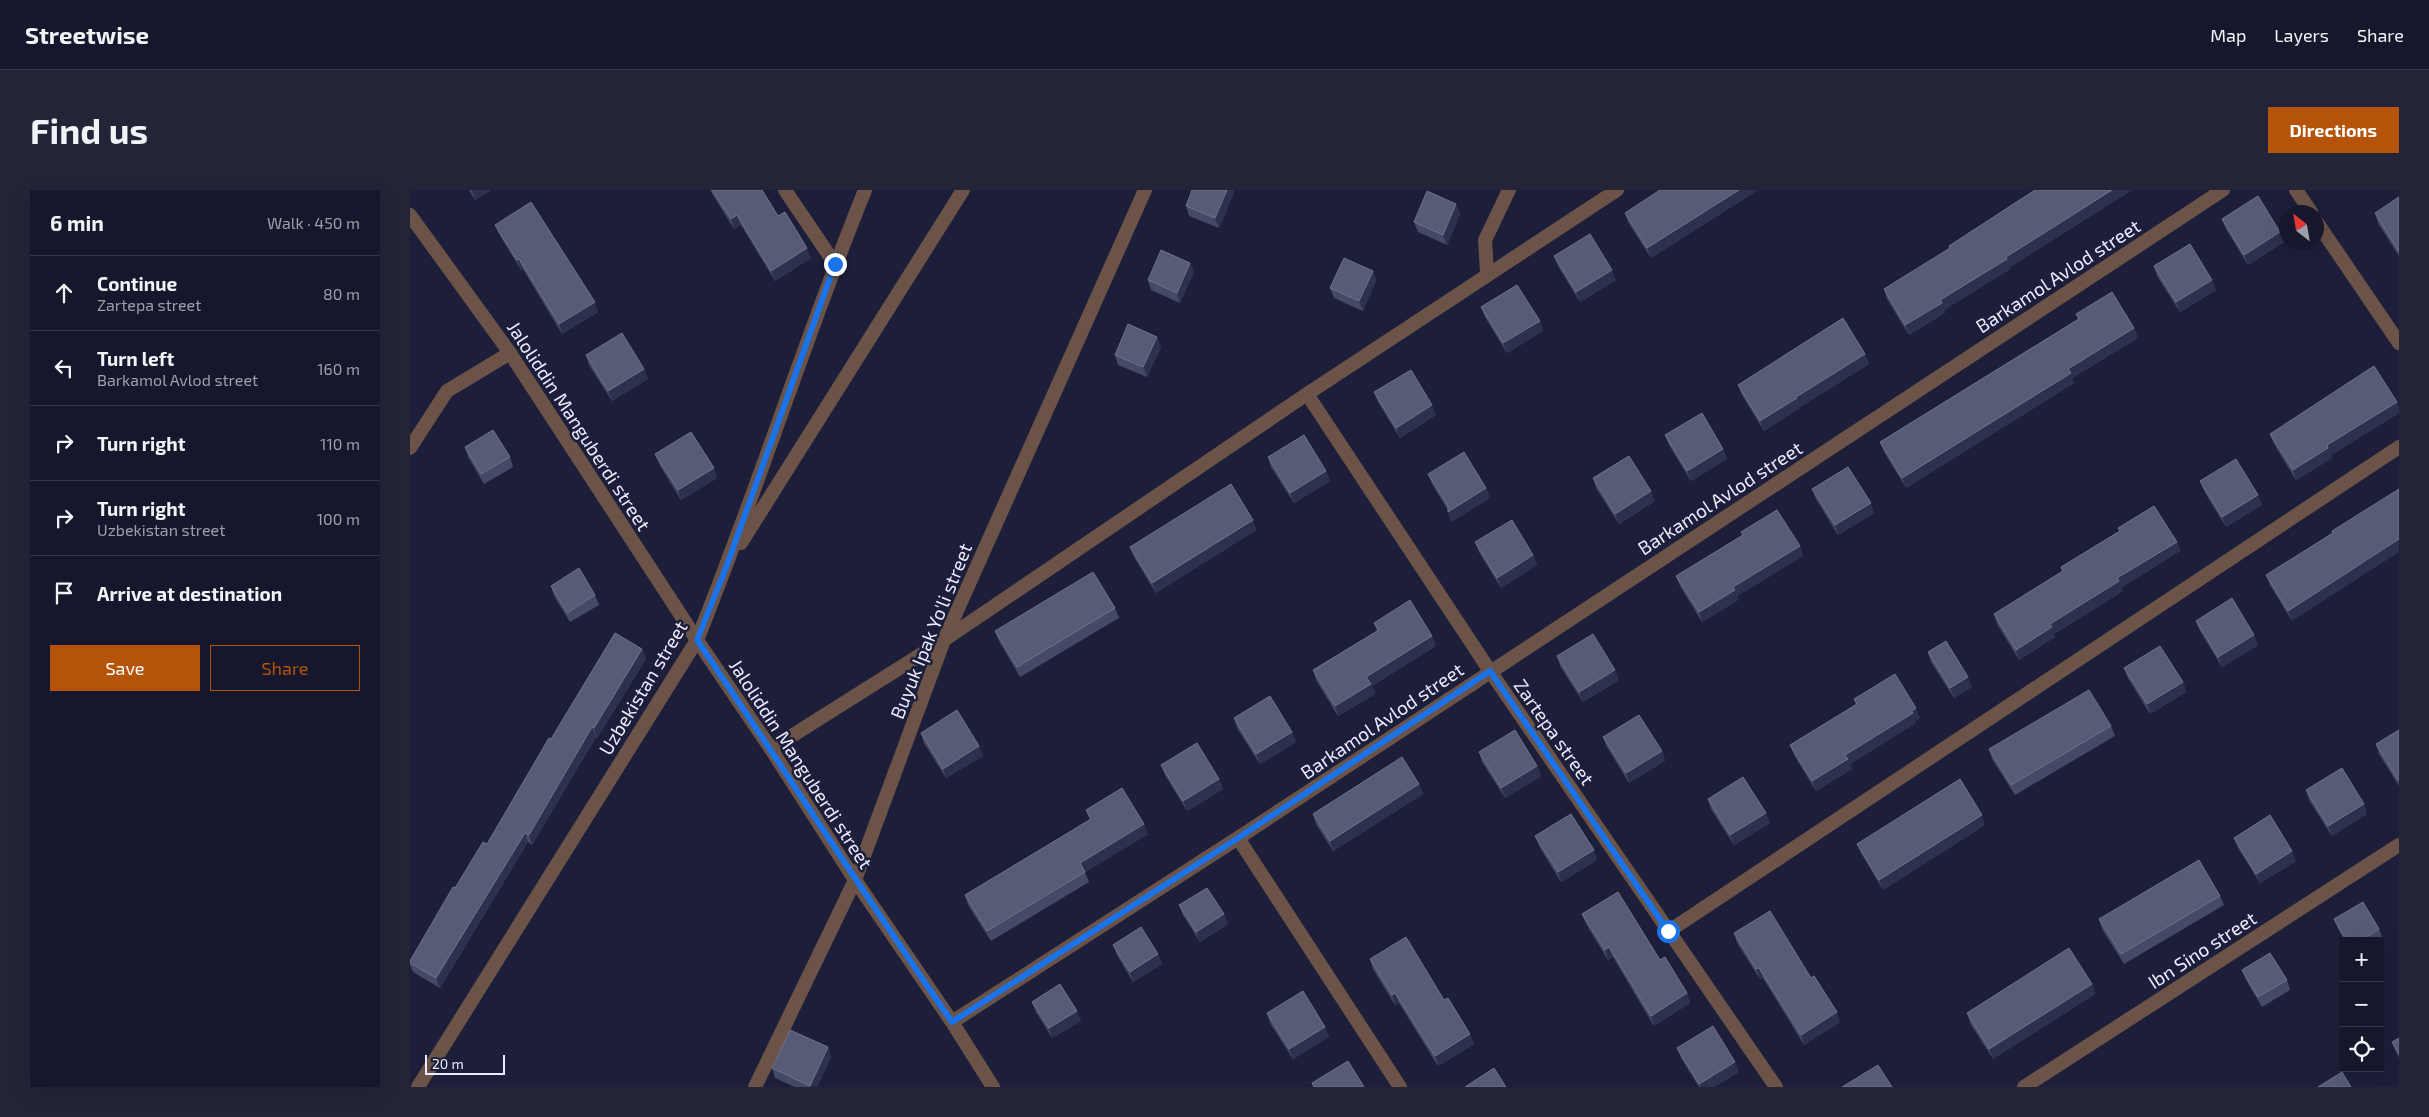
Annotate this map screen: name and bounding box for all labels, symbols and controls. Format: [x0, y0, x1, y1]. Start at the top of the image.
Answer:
text: Streetwise [25, 20, 149, 49]
text: Map [2210, 24, 2246, 46]
text: Layers [2274, 24, 2329, 46]
text: Share [2357, 24, 2404, 46]
button: Directions [2268, 107, 2399, 153]
text: Find us [30, 109, 148, 151]
north arrow [2279, 205, 2324, 250]
text: 6 min [50, 210, 104, 235]
text: Walk · 450 m [267, 213, 360, 232]
street label: Barkamol Avlod street [1971, 214, 2144, 337]
route end [824, 253, 847, 276]
text: Continue [97, 272, 177, 295]
icon: ahead [50, 279, 78, 307]
text: 80 m [323, 284, 360, 303]
text: Zartepa street [97, 295, 201, 314]
street label: Jaloliddin Manguberdi street [503, 317, 656, 535]
text: Turn left [97, 347, 174, 370]
icon: left [50, 354, 78, 382]
text: 160 m [317, 359, 360, 378]
text: Barkamol Avlod street [97, 370, 258, 389]
icon: right [50, 429, 78, 457]
text: Turn right [97, 432, 185, 455]
text: 110 m [320, 434, 360, 453]
street label: Barkamol Avlod street [1633, 436, 1806, 559]
text: Turn right [97, 497, 185, 520]
icon: right [50, 504, 78, 532]
text: 100 m [317, 509, 360, 528]
text: Uzbekistan street [97, 520, 225, 539]
street label: Buyuk Ipak Yo'li street [885, 540, 976, 722]
icon: arrive [50, 579, 78, 607]
text: Arrive at destination [97, 582, 282, 605]
street label: Uzbekistan street [593, 617, 692, 759]
button: Save [50, 645, 200, 691]
button: Share [210, 645, 360, 691]
street label: Jaloliddin Manguberdi street [725, 655, 878, 873]
street label: Barkamol Avlod street [1296, 658, 1467, 784]
street label: Zartepa street [1509, 674, 1599, 789]
street label: Ibn Sino street [2143, 906, 2260, 993]
route start [1657, 920, 1680, 943]
map controls [2339, 937, 2384, 1072]
button: + [2339, 937, 2384, 982]
button: − [2339, 982, 2384, 1027]
button: locate [2339, 1027, 2384, 1072]
scale bar [425, 1052, 505, 1075]
text: 20 m [432, 1055, 464, 1072]

